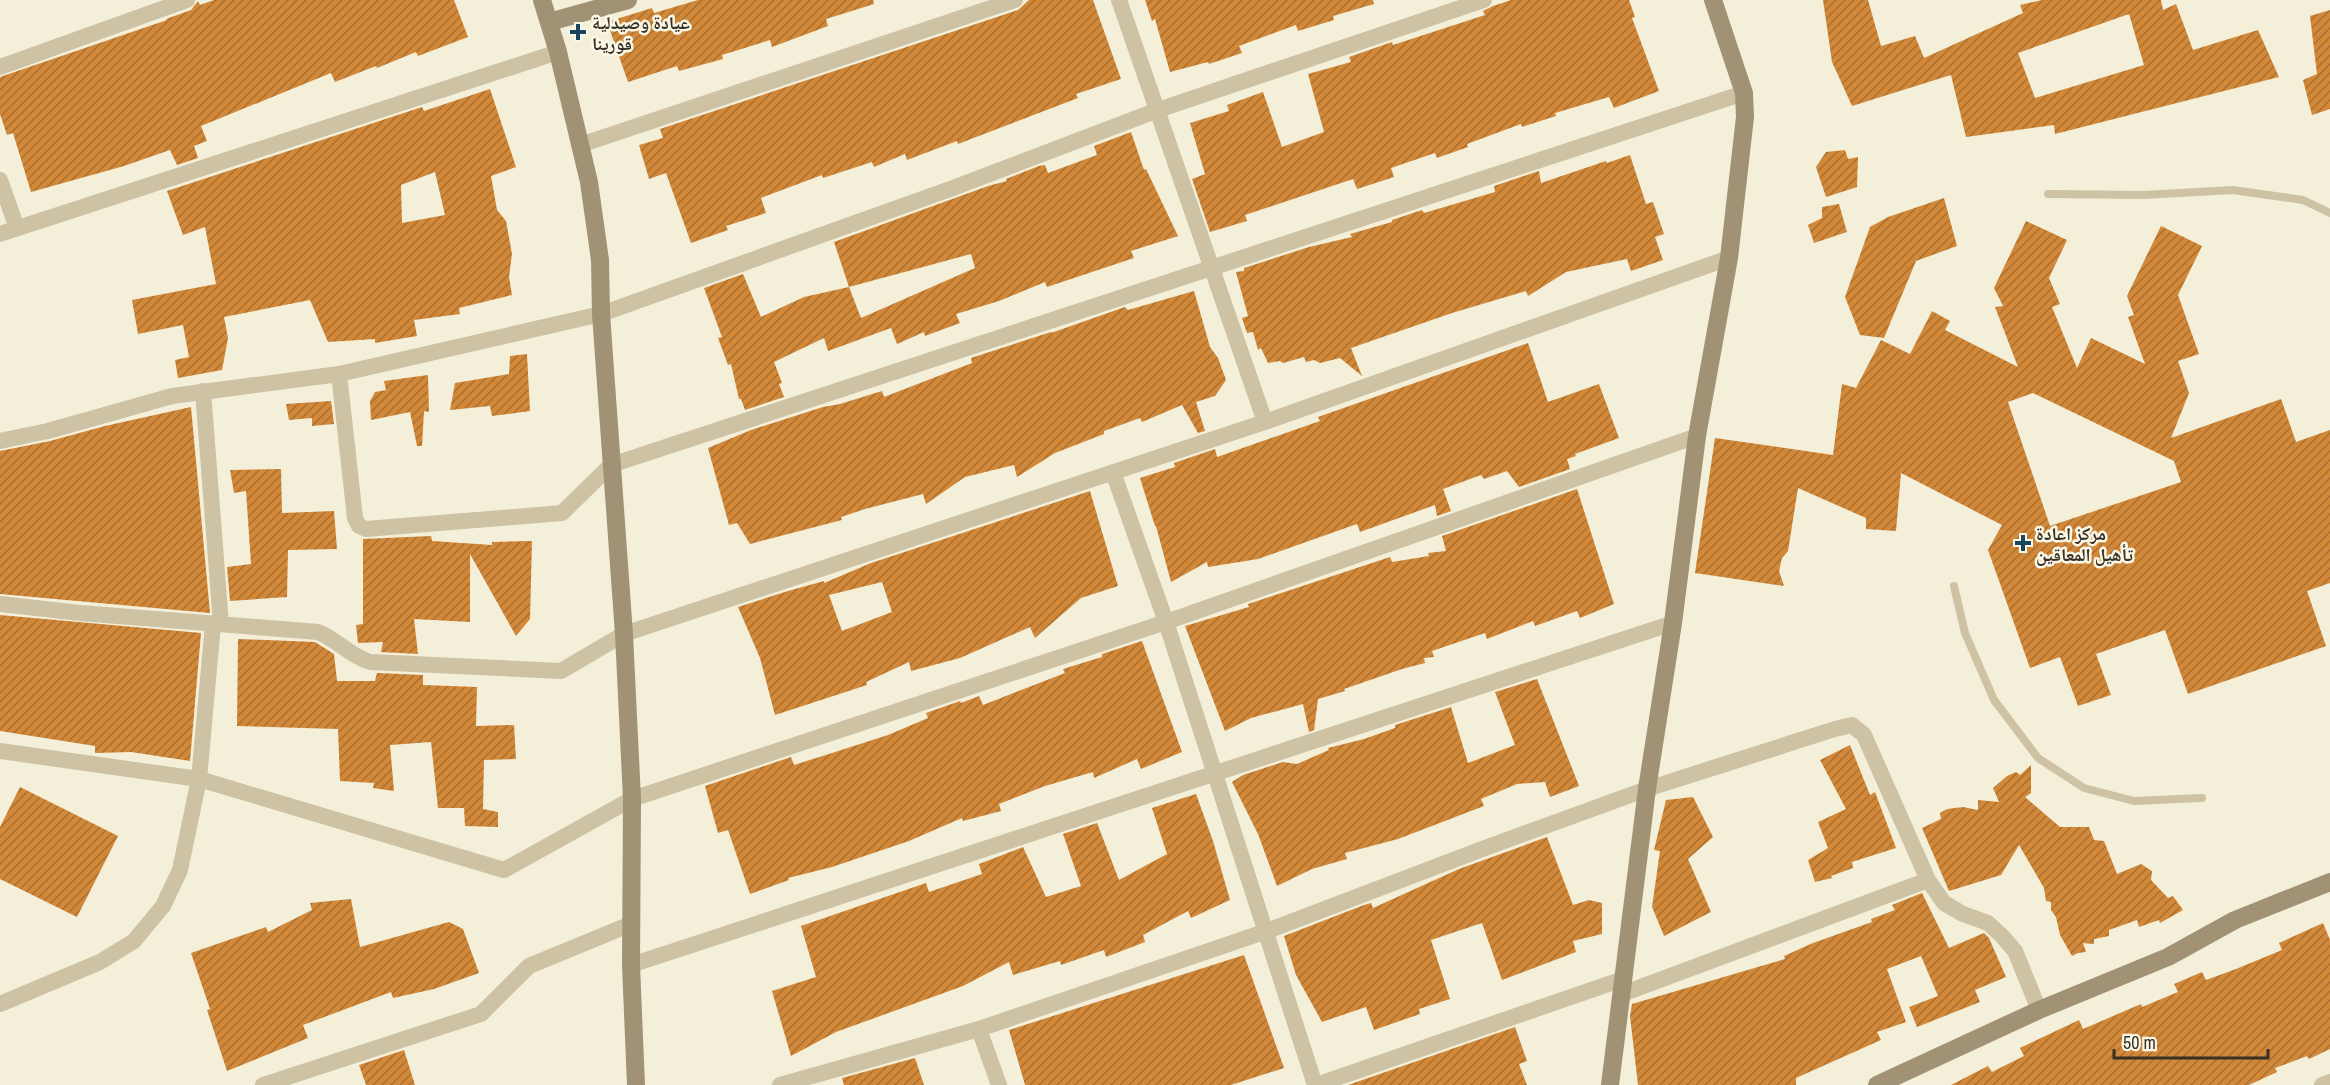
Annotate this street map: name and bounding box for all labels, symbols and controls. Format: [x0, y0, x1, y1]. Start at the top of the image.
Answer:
place label: عيادة وصيدلية قورينا [592, 10, 690, 56]
marker: عيادة وصيدلية قورينا [569, 23, 587, 41]
place label: مركز اعادة تأهيل المعاقين [2036, 521, 2133, 567]
marker: مركز اعادة تأهيل المعاقين [2014, 534, 2032, 552]
scale bar [2114, 1022, 2268, 1060]
text: 50 m [2123, 1030, 2156, 1055]

